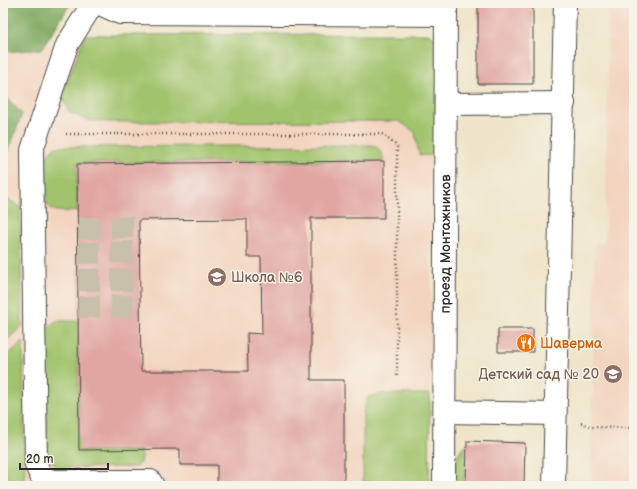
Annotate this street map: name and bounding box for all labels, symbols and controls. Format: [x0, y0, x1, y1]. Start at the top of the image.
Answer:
street label: проезд Монтажников [437, 174, 454, 314]
school or university icon: Школа №6 [206, 266, 228, 288]
place label: Школа №6 [231, 269, 303, 286]
restaurant icon: Шаверма [515, 332, 537, 354]
place label: Шаверма [540, 335, 603, 352]
school or university icon: Детский сад № 20 [602, 363, 624, 385]
place label: Детский сад № 20 [478, 366, 599, 383]
scale bar [20, 445, 108, 471]
text: 20 m [26, 452, 53, 467]

